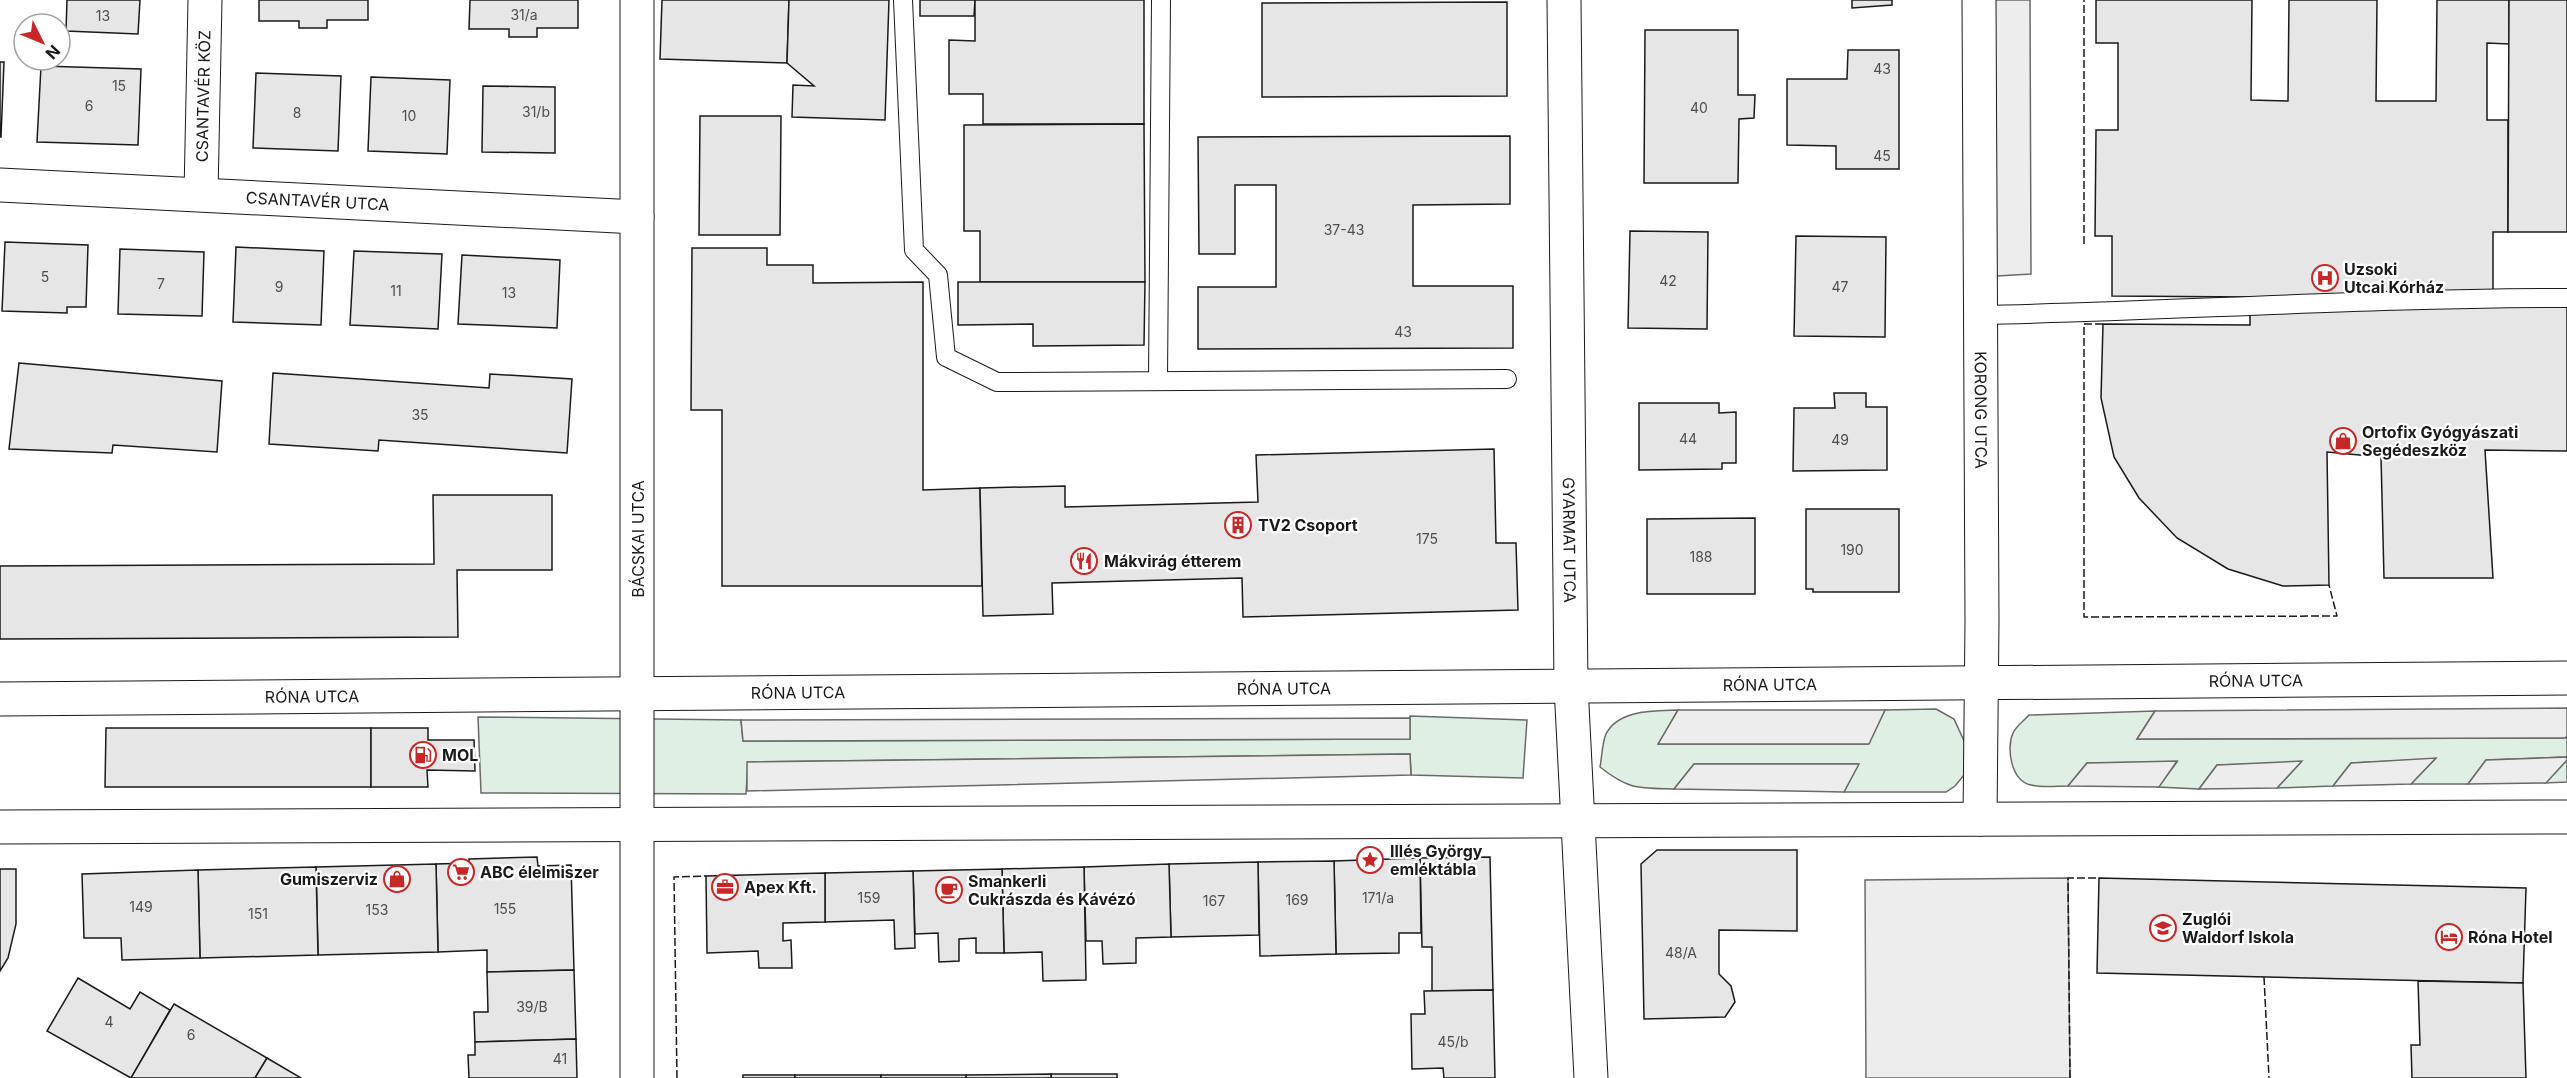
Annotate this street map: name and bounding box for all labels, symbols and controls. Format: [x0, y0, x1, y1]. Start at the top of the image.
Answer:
house number: 31/a [510, 6, 538, 23]
house number: 13 [96, 7, 110, 24]
north arrow [12, 12, 72, 72]
street label: CSANTAVÉR KÖZ [192, 30, 214, 162]
text: N [41, 41, 64, 64]
house number: 43 [1873, 60, 1891, 77]
house number: 15 [112, 77, 126, 94]
house number: 6 [85, 97, 93, 114]
house number: 40 [1690, 99, 1708, 116]
house number: 31/b [522, 103, 550, 120]
house number: 8 [293, 104, 301, 121]
house number: 10 [402, 107, 416, 124]
house number: 45 [1873, 147, 1891, 164]
street label: CSANTAVÉR UTCA [245, 187, 390, 215]
house number: 37-43 [1324, 221, 1364, 238]
place label: Uzsoki Utcai Kórház [2344, 259, 2444, 297]
hospital icon: Uzsoki Utcai Kórház [2310, 263, 2340, 293]
house number: 5 [41, 268, 49, 285]
house number: 42 [1659, 272, 1677, 289]
house number: 7 [157, 275, 165, 292]
house number: 9 [275, 278, 283, 295]
house number: 47 [1832, 278, 1849, 295]
house number: 11 [390, 282, 402, 299]
house number: 13 [502, 284, 516, 301]
house number: 43 [1394, 323, 1412, 340]
street label: KORONG UTCA [1971, 351, 1991, 469]
house number: 35 [411, 406, 429, 423]
place label: Ortofix Gyógyászati Segédeszköz [2362, 422, 2518, 460]
shop icon: Ortofix Gyógyászati Segédeszköz [2328, 426, 2358, 456]
house number: 44 [1679, 430, 1697, 447]
house number: 49 [1831, 431, 1849, 448]
street label: GYARMAT UTCA [1559, 477, 1580, 603]
street label: BÁCSKAI UTCA [628, 480, 648, 598]
building icon: TV2 Csoport [1223, 510, 1253, 540]
place label: TV2 Csoport [1258, 515, 1358, 535]
house number: 175 [1416, 530, 1438, 547]
house number: 190 [1840, 541, 1864, 558]
restaurant icon: Mákvirág étterem [1069, 546, 1099, 576]
house number: 188 [1689, 548, 1713, 565]
place label: Mákvirág étterem [1104, 551, 1241, 571]
street label: RÓNA UTCA [2209, 670, 2303, 691]
street label: RÓNA UTCA [1723, 674, 1817, 695]
street label: RÓNA UTCA [1237, 678, 1331, 699]
street label: RÓNA UTCA [751, 682, 845, 703]
street label: RÓNA UTCA [265, 686, 359, 707]
fuel station icon: MOL [408, 740, 438, 770]
place label: MOL [442, 745, 478, 765]
place label: Illés György emléktábla [1390, 841, 1483, 879]
place icon: Illés György emléktábla [1355, 845, 1385, 875]
supermarket icon: ABC élelmiszer [446, 857, 476, 887]
place label: ABC élelmiszer [480, 862, 599, 882]
shop icon: Gumiszerviz [382, 864, 412, 894]
place label: Gumiszerviz [280, 869, 378, 889]
place label: Smankerli Cukrászda és Kávézó [968, 871, 1136, 909]
office icon: Apex Kft. [710, 872, 740, 902]
cafe icon: Smankerli Cukrászda és Kávézó [934, 875, 964, 905]
place label: Apex Kft. [744, 877, 817, 897]
house number: 159 [858, 889, 880, 906]
house number: 171/a [1362, 889, 1394, 906]
house number: 169 [1285, 891, 1309, 908]
house number: 167 [1203, 892, 1225, 909]
house number: 149 [129, 898, 153, 915]
house number: 155 [494, 900, 516, 917]
house number: 153 [366, 901, 388, 918]
house number: 151 [248, 905, 268, 922]
place label: Zuglói Waldorf Iskola [2182, 909, 2294, 947]
school or university icon: Zuglói Waldorf Iskola [2148, 913, 2178, 943]
hotel icon: Róna Hotel [2434, 922, 2464, 952]
place label: Róna Hotel [2468, 927, 2553, 947]
house number: 48/A [1665, 944, 1697, 961]
house number: 39/B [516, 998, 548, 1015]
house number: 4 [104, 1013, 114, 1030]
house number: 6 [187, 1026, 195, 1043]
house number: 45/b [1437, 1033, 1469, 1050]
house number: 41 [553, 1050, 567, 1067]

